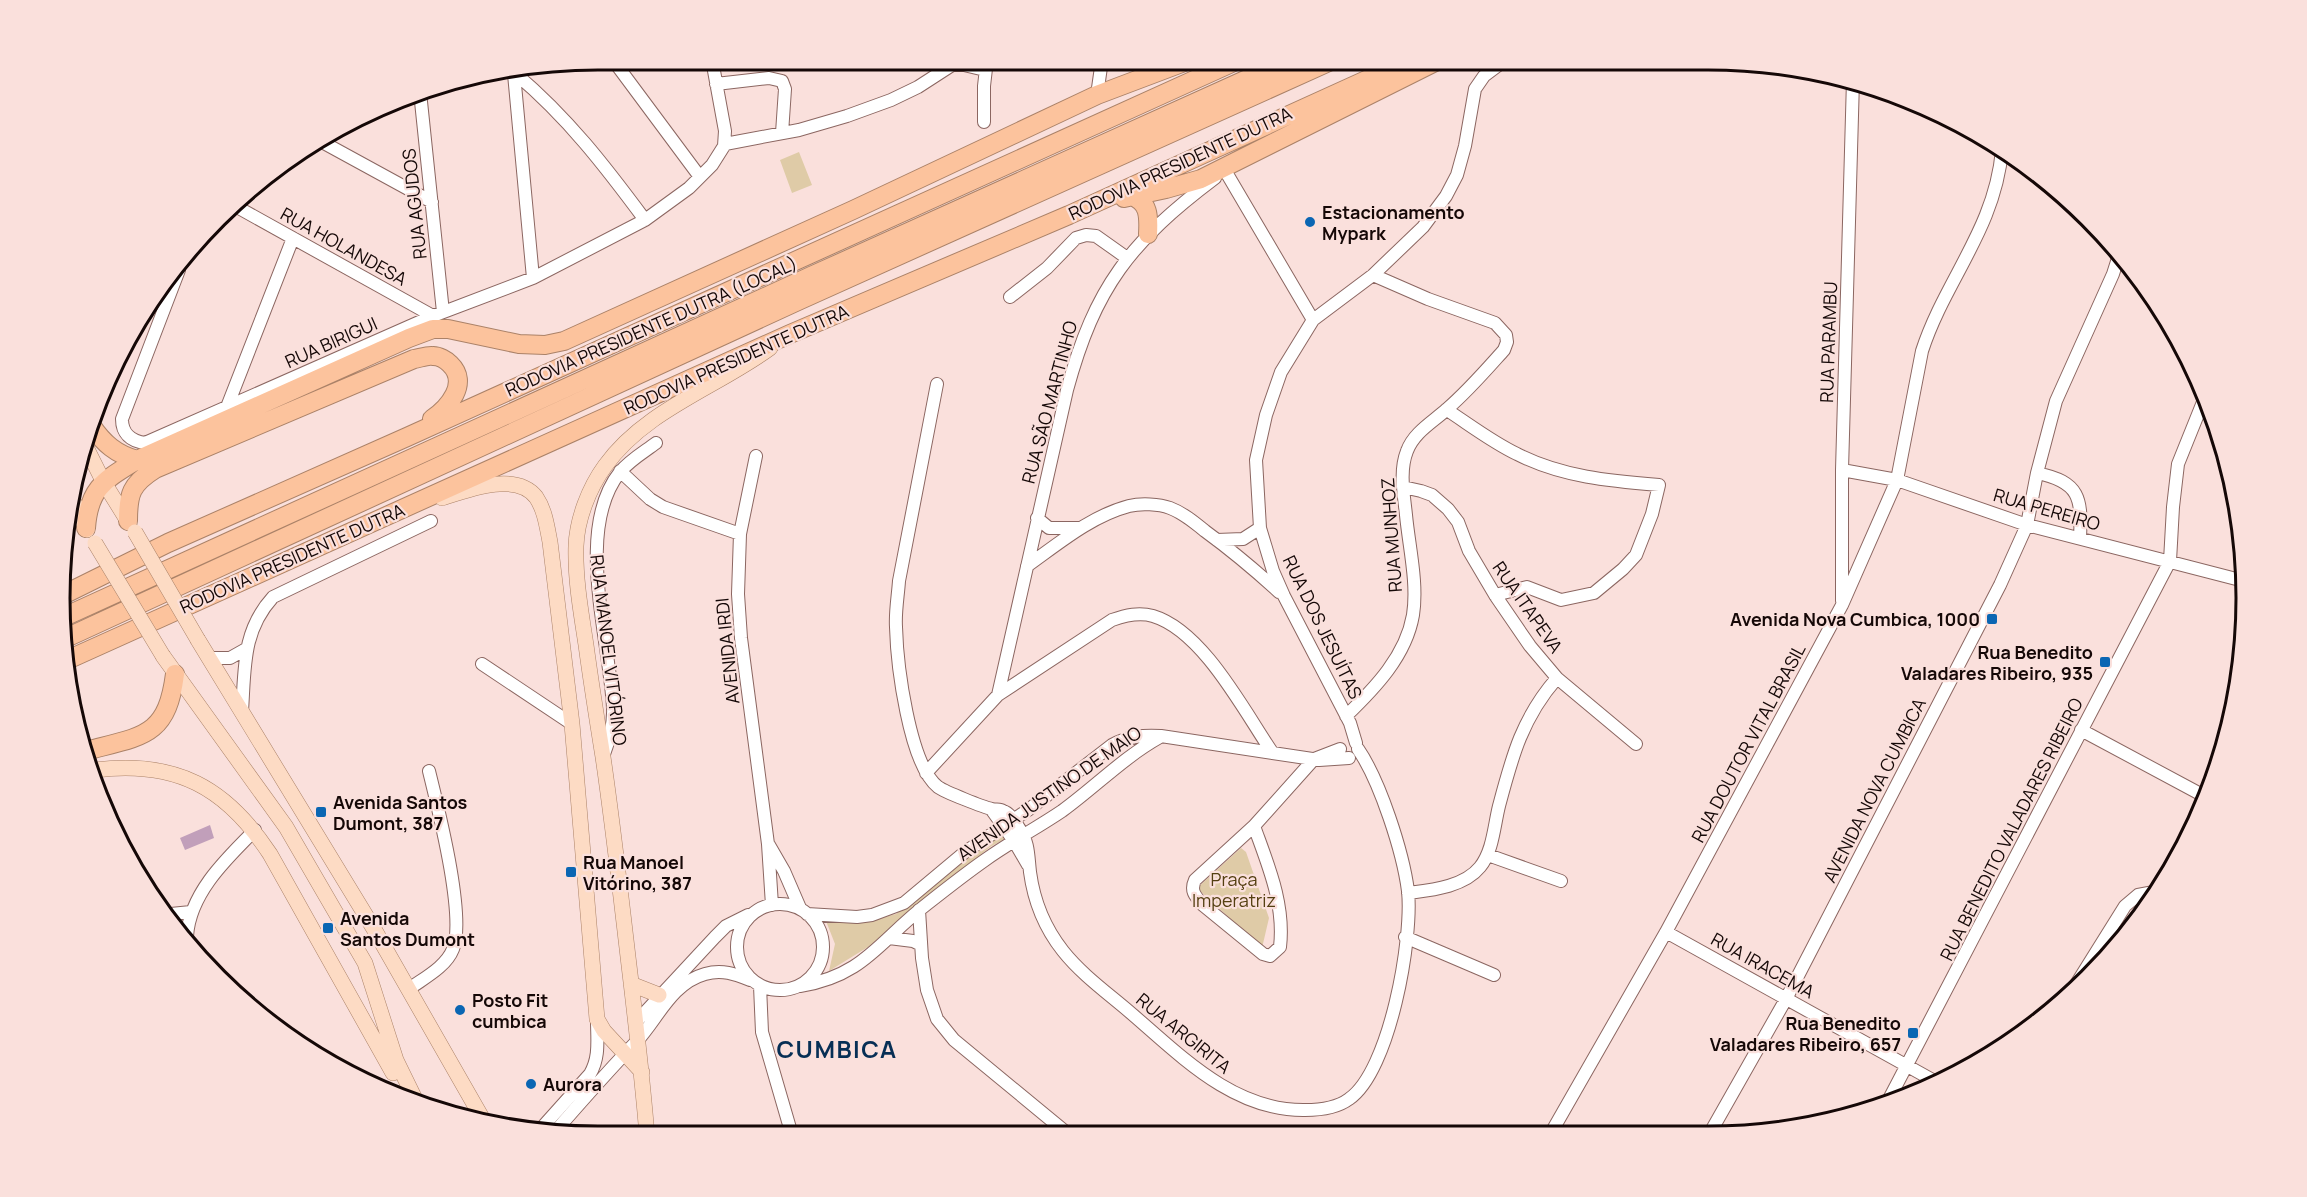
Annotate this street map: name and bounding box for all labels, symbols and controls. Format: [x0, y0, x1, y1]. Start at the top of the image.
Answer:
street label: RODOVIA PRESIDENTE DUTRA [1064, 100, 1296, 225]
street label: RUA AGUDOS [396, 148, 432, 260]
place label: Estacionamento Mypark [1322, 200, 1465, 245]
street label: RUA HOLANDESA [276, 201, 412, 291]
marker: Estacionamento Mypark [1303, 215, 1317, 229]
street label: RODOVIA PRESIDENTE DUTRA (LOCAL) [502, 252, 800, 400]
street label: RUA PARAMBU [1814, 281, 1842, 403]
street label: RODOVIA PRESIDENTE DUTRA [620, 300, 852, 418]
street label: RUA BIRIGUI [281, 311, 381, 373]
street label: RUA SÃO MARTINHO [1016, 318, 1082, 486]
street label: RUA MUNHOZ [1375, 477, 1407, 593]
street label: RUA PEREIRO [1991, 482, 2103, 536]
street label: RODOVIA PRESIDENTE DUTRA [176, 497, 409, 619]
street label: RUA DOS JESUÍTAS [1278, 551, 1368, 703]
street label: RUA MANOEL VITÓRINO [585, 553, 633, 747]
street label: RUA ITAPEVA [1488, 556, 1569, 658]
street label: AVENIDA IRDI [710, 597, 744, 705]
place label: Avenida Nova Cumbica, 1000 [1730, 607, 1980, 631]
marker: Avenida Nova Cumbica, 1000 [1985, 612, 1999, 626]
street label: RUA DOUTOR VITAL BRASIL [1685, 640, 1811, 846]
place label: Rua Benedito Valadares Ribeiro, 935 [1901, 640, 2093, 685]
marker: Rua Benedito Valadares Ribeiro, 935 [2098, 655, 2112, 669]
street label: AVENIDA NOVA CUMBICA [1817, 693, 1931, 886]
street label: RUA BENEDITO VALADARES RIBEIRO [1934, 693, 2088, 965]
street label: AVENIDA JUSTINO DE MAIO [952, 720, 1146, 866]
place label: Avenida Santos Dumont, 387 [333, 790, 468, 835]
marker: Avenida Santos Dumont, 387 [314, 805, 328, 819]
place label: Rua Manoel Vitórino, 387 [583, 850, 692, 895]
marker: Rua Manoel Vitórino, 387 [564, 865, 578, 879]
park label: Praça Imperatriz [1192, 867, 1276, 912]
place label: Avenida Santos Dumont [340, 906, 475, 951]
marker: Avenida Santos Dumont [321, 921, 335, 935]
street label: RUA IRACEMA [1707, 927, 1820, 1004]
street label: RUA ARGIRITA [1132, 987, 1237, 1079]
place label: Posto Fit cumbica [472, 988, 548, 1033]
marker: Posto Fit cumbica [453, 1003, 467, 1017]
place label: Rua Benedito Valadares Ribeiro, 657 [1710, 1011, 1901, 1056]
marker: Rua Benedito Valadares Ribeiro, 657 [1906, 1026, 1920, 1040]
district label: CUMBICA [776, 1032, 898, 1065]
place label: Aurora [543, 1072, 602, 1096]
marker: Aurora [524, 1077, 538, 1091]

